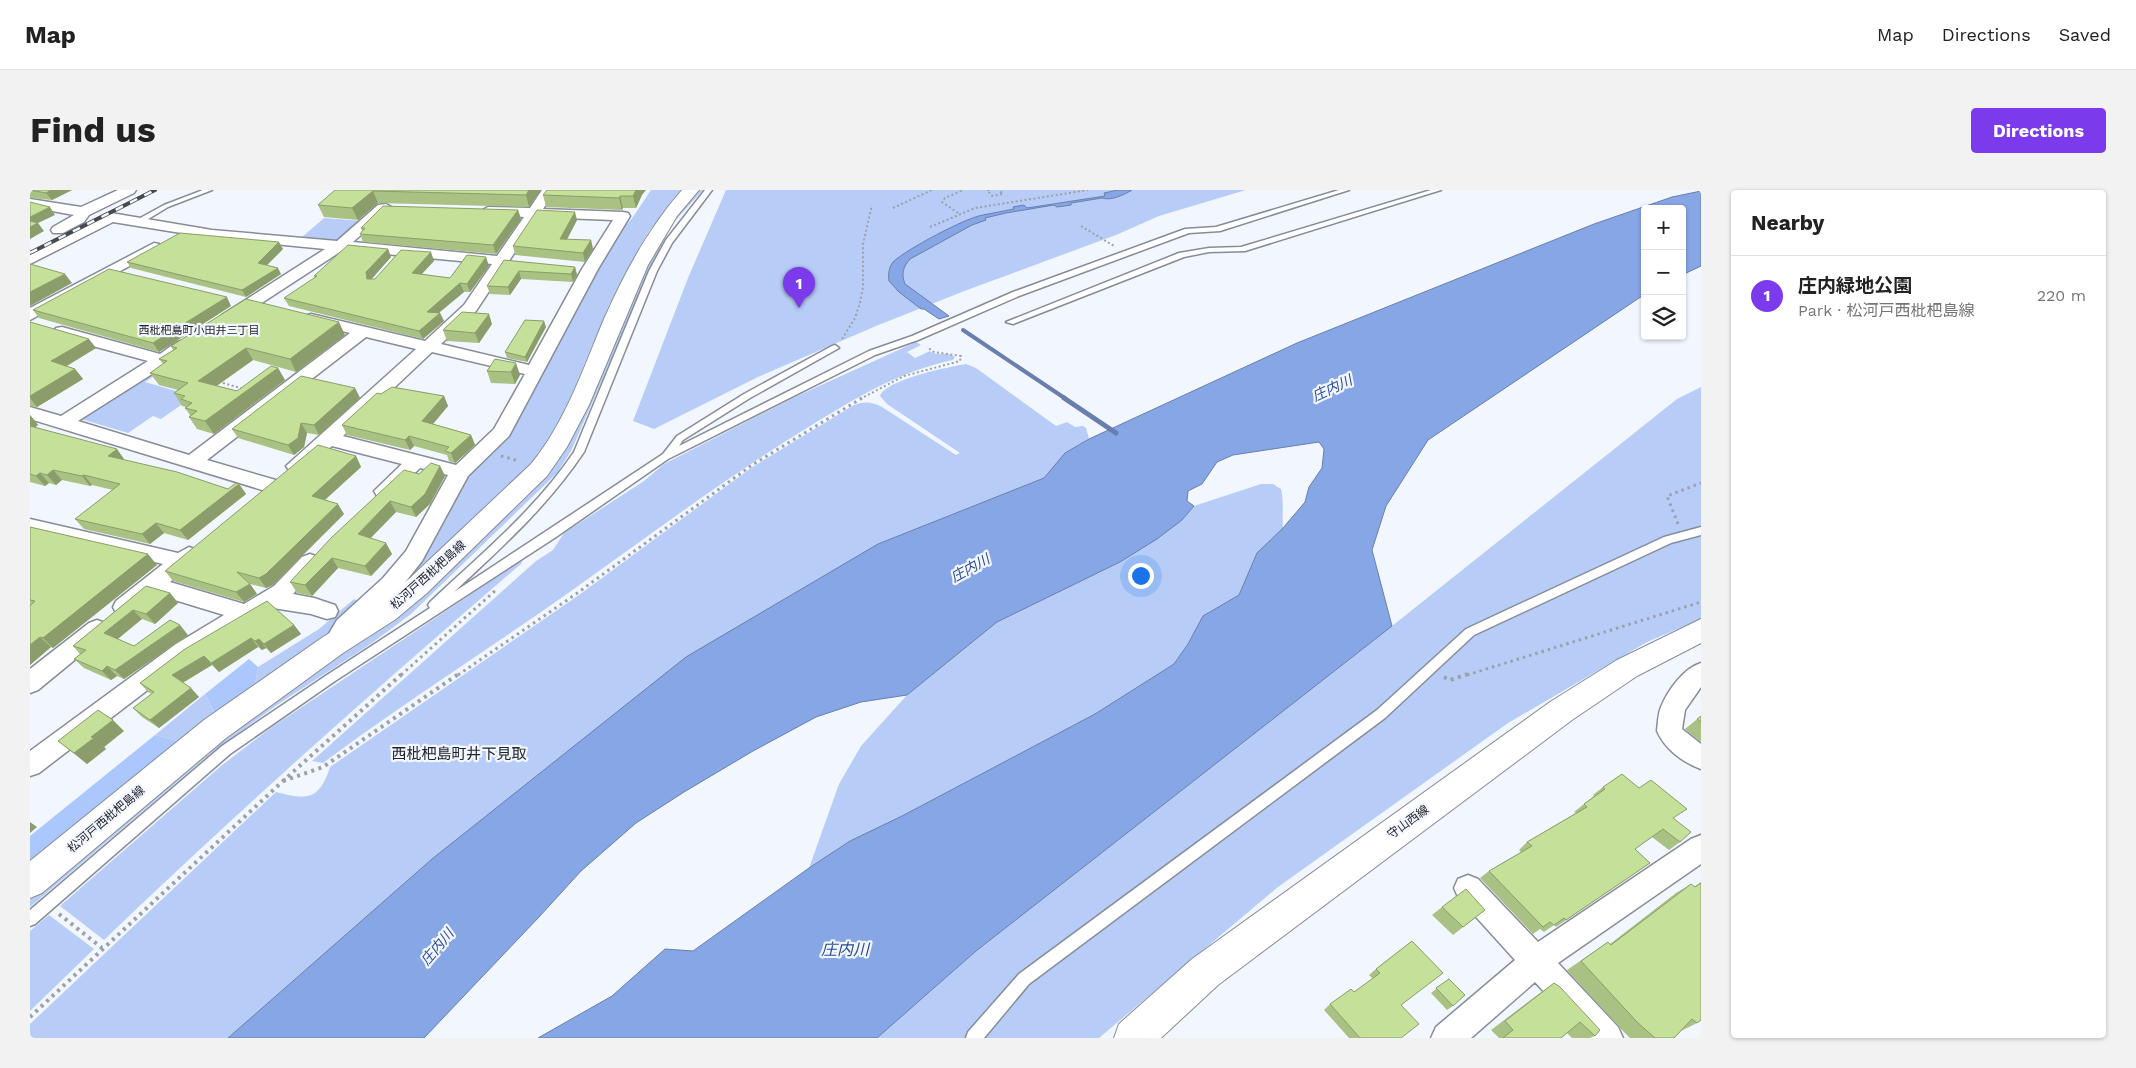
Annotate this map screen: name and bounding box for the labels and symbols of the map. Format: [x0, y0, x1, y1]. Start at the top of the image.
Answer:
pin: 1 [783, 267, 815, 308]
district label: 西枇杷島町小田井三丁目 [139, 324, 260, 337]
water label: 庄内川 [1310, 371, 1356, 404]
street label: 松河戸西枇杷島線 [388, 538, 468, 612]
water label: 庄内川 [948, 550, 994, 585]
your location [1128, 563, 1154, 589]
district label: 西枇杷島町井下見取 [391, 745, 527, 763]
street label: 松河戸西枇杷島線 [65, 783, 147, 855]
street label: 守山西線 [1384, 802, 1432, 842]
water label: 庄内川 [417, 924, 458, 968]
water label: 庄内川 [821, 940, 871, 959]

